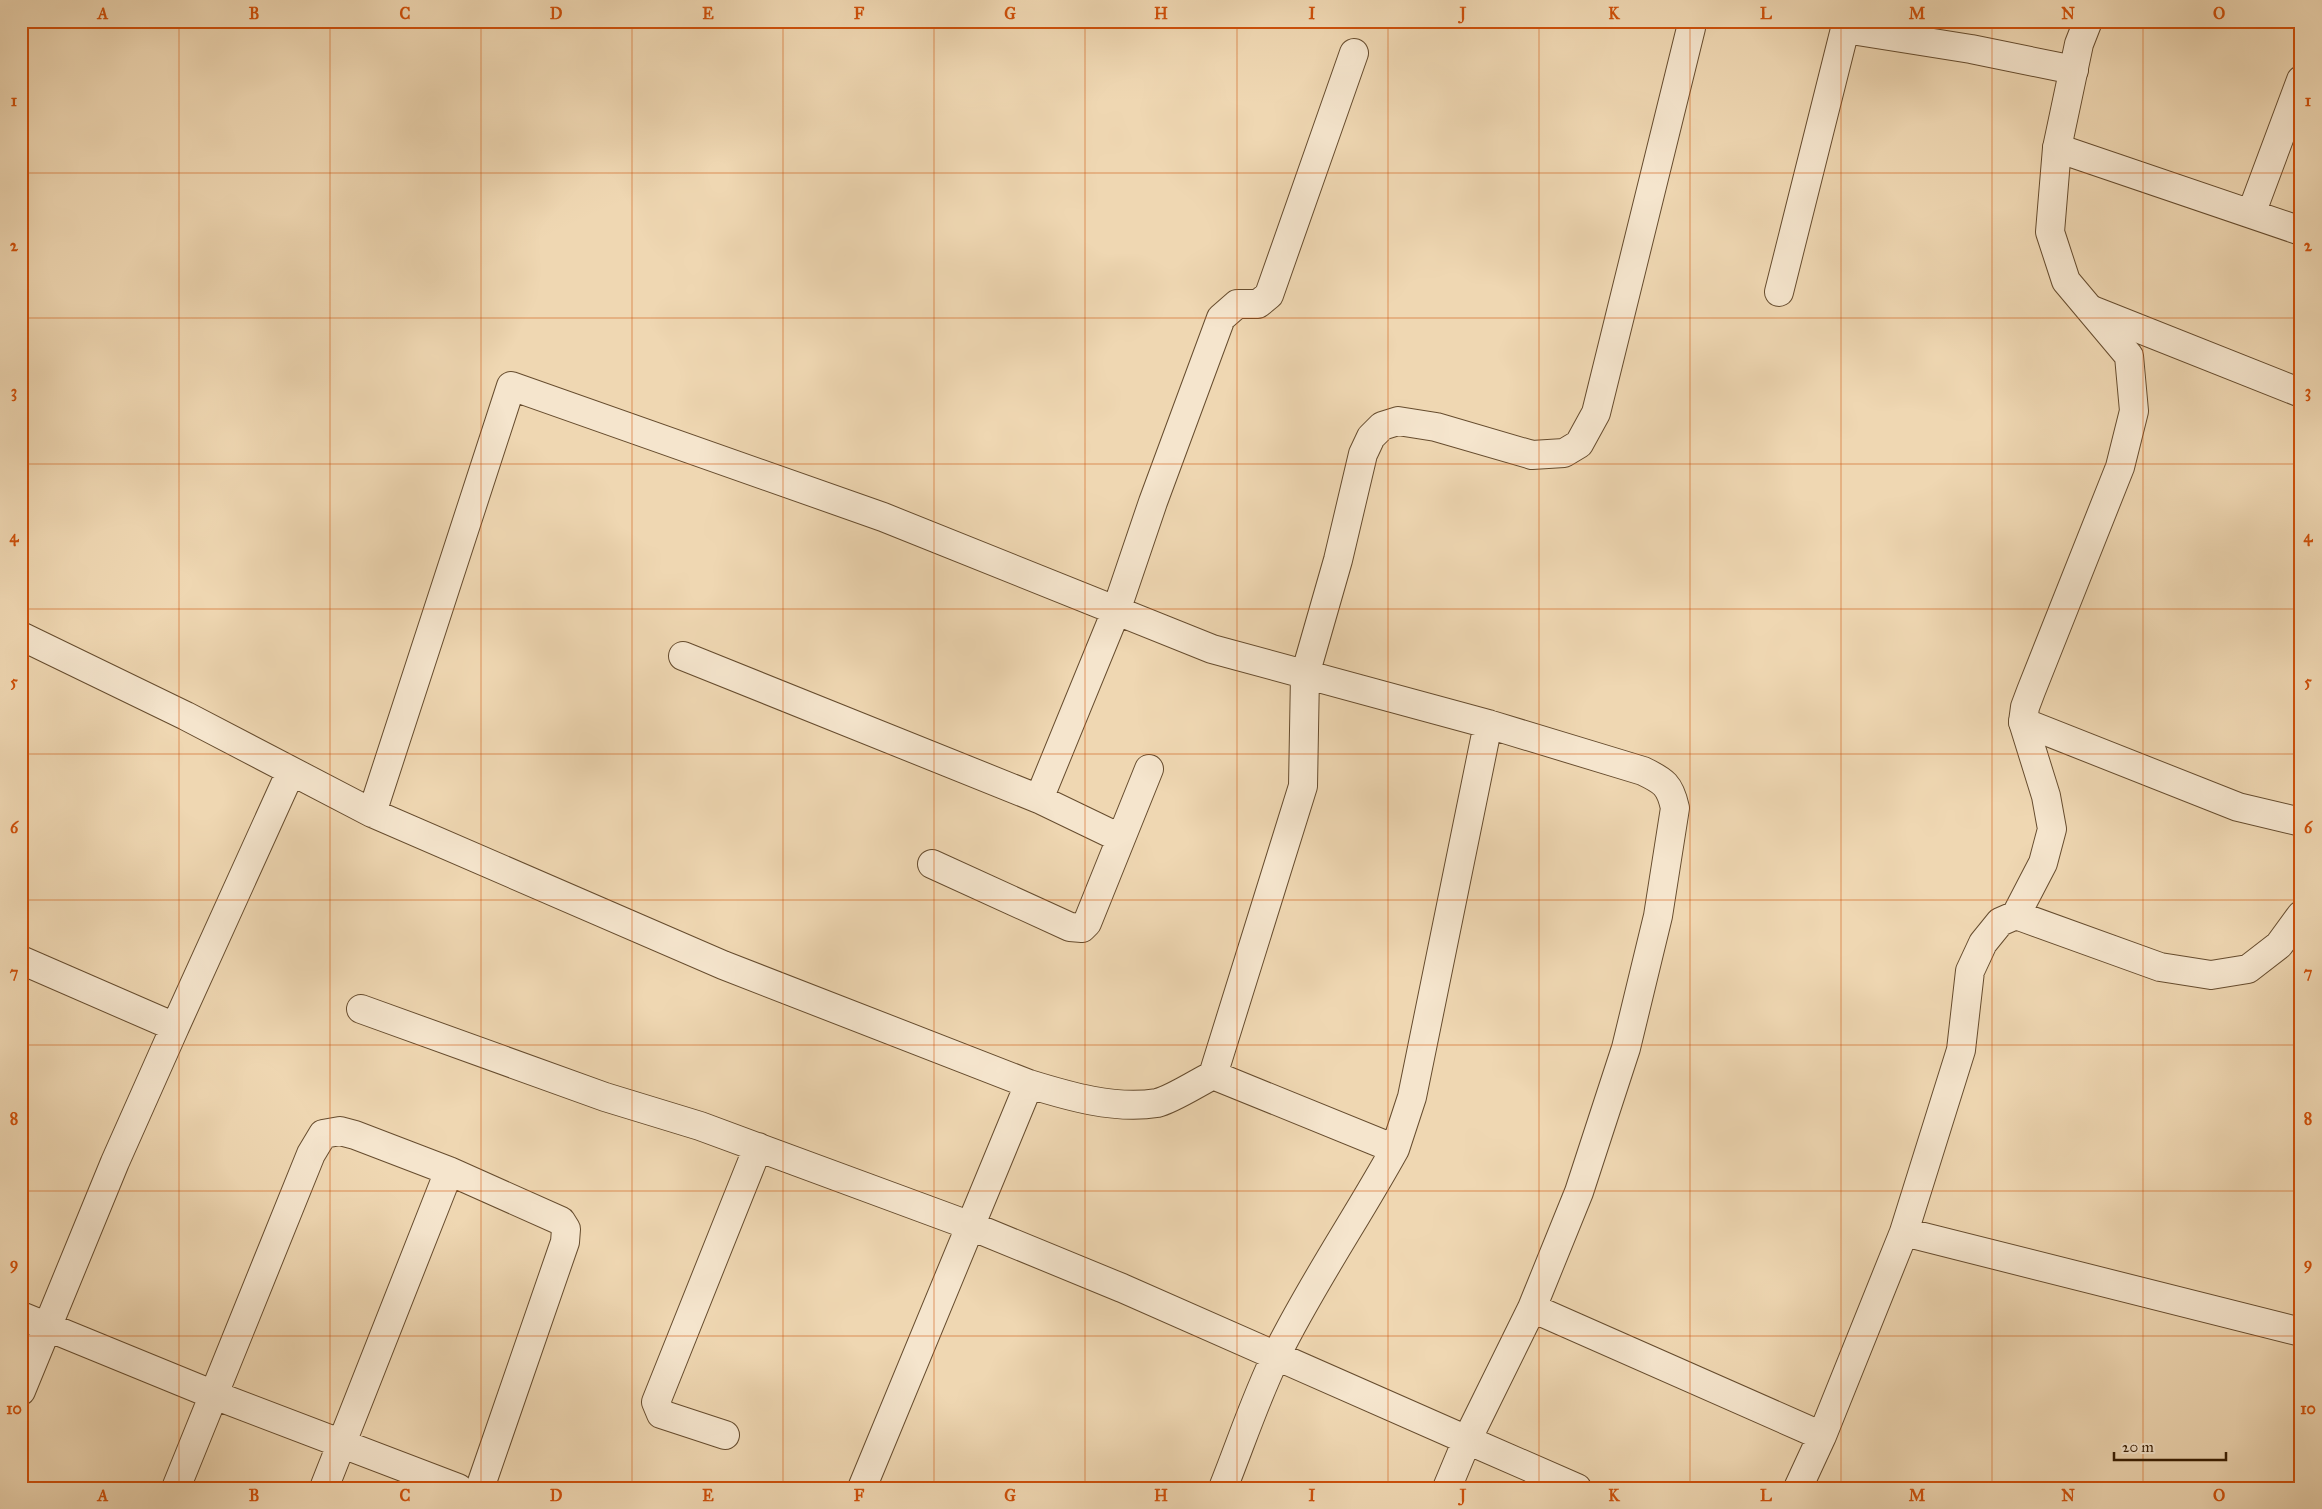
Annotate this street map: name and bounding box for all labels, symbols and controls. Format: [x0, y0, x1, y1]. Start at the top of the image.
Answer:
text: A [97, 4, 109, 23]
text: B [249, 4, 259, 23]
text: C [400, 4, 411, 23]
text: D [550, 4, 563, 23]
text: E [702, 4, 714, 23]
text: F [854, 4, 865, 23]
text: G [1004, 4, 1016, 23]
text: H [1154, 4, 1168, 23]
text: I [1309, 4, 1316, 23]
text: J [1458, 4, 1467, 24]
text: K [1608, 4, 1620, 23]
text: L [1760, 4, 1772, 23]
text: M [1909, 4, 1926, 23]
text: N [2061, 4, 2075, 23]
text: O [2213, 4, 2225, 23]
text: 1 [11, 91, 18, 110]
text: 1 [2305, 91, 2312, 110]
text: 2 [10, 236, 19, 255]
text: 2 [2304, 236, 2313, 255]
text: 3 [11, 382, 17, 402]
text: 3 [2305, 382, 2311, 402]
text: 4 [10, 527, 20, 547]
text: 4 [2304, 527, 2314, 547]
text: 5 [10, 672, 18, 691]
text: 5 [2304, 672, 2312, 691]
text: 6 [10, 818, 19, 837]
text: 6 [2304, 818, 2313, 837]
text: 7 [10, 963, 19, 982]
text: 7 [2304, 963, 2313, 982]
text: 8 [10, 1109, 18, 1128]
text: 8 [2304, 1109, 2312, 1128]
text: 9 [10, 1254, 18, 1274]
text: 9 [2304, 1254, 2312, 1274]
text: 10 [6, 1399, 22, 1418]
text: 10 [2300, 1399, 2316, 1418]
scale bar [2114, 1429, 2227, 1461]
text: 20 m [2122, 1438, 2154, 1456]
text: A [97, 1486, 109, 1505]
text: B [249, 1486, 259, 1505]
text: C [400, 1486, 411, 1505]
text: D [550, 1486, 563, 1505]
text: E [702, 1486, 714, 1505]
text: F [854, 1486, 865, 1505]
text: G [1004, 1486, 1016, 1505]
text: H [1154, 1486, 1168, 1505]
text: I [1309, 1486, 1316, 1505]
text: J [1458, 1486, 1467, 1506]
text: K [1608, 1486, 1620, 1505]
text: L [1760, 1486, 1772, 1505]
text: M [1909, 1486, 1926, 1505]
text: N [2061, 1486, 2075, 1505]
text: O [2213, 1486, 2225, 1505]

